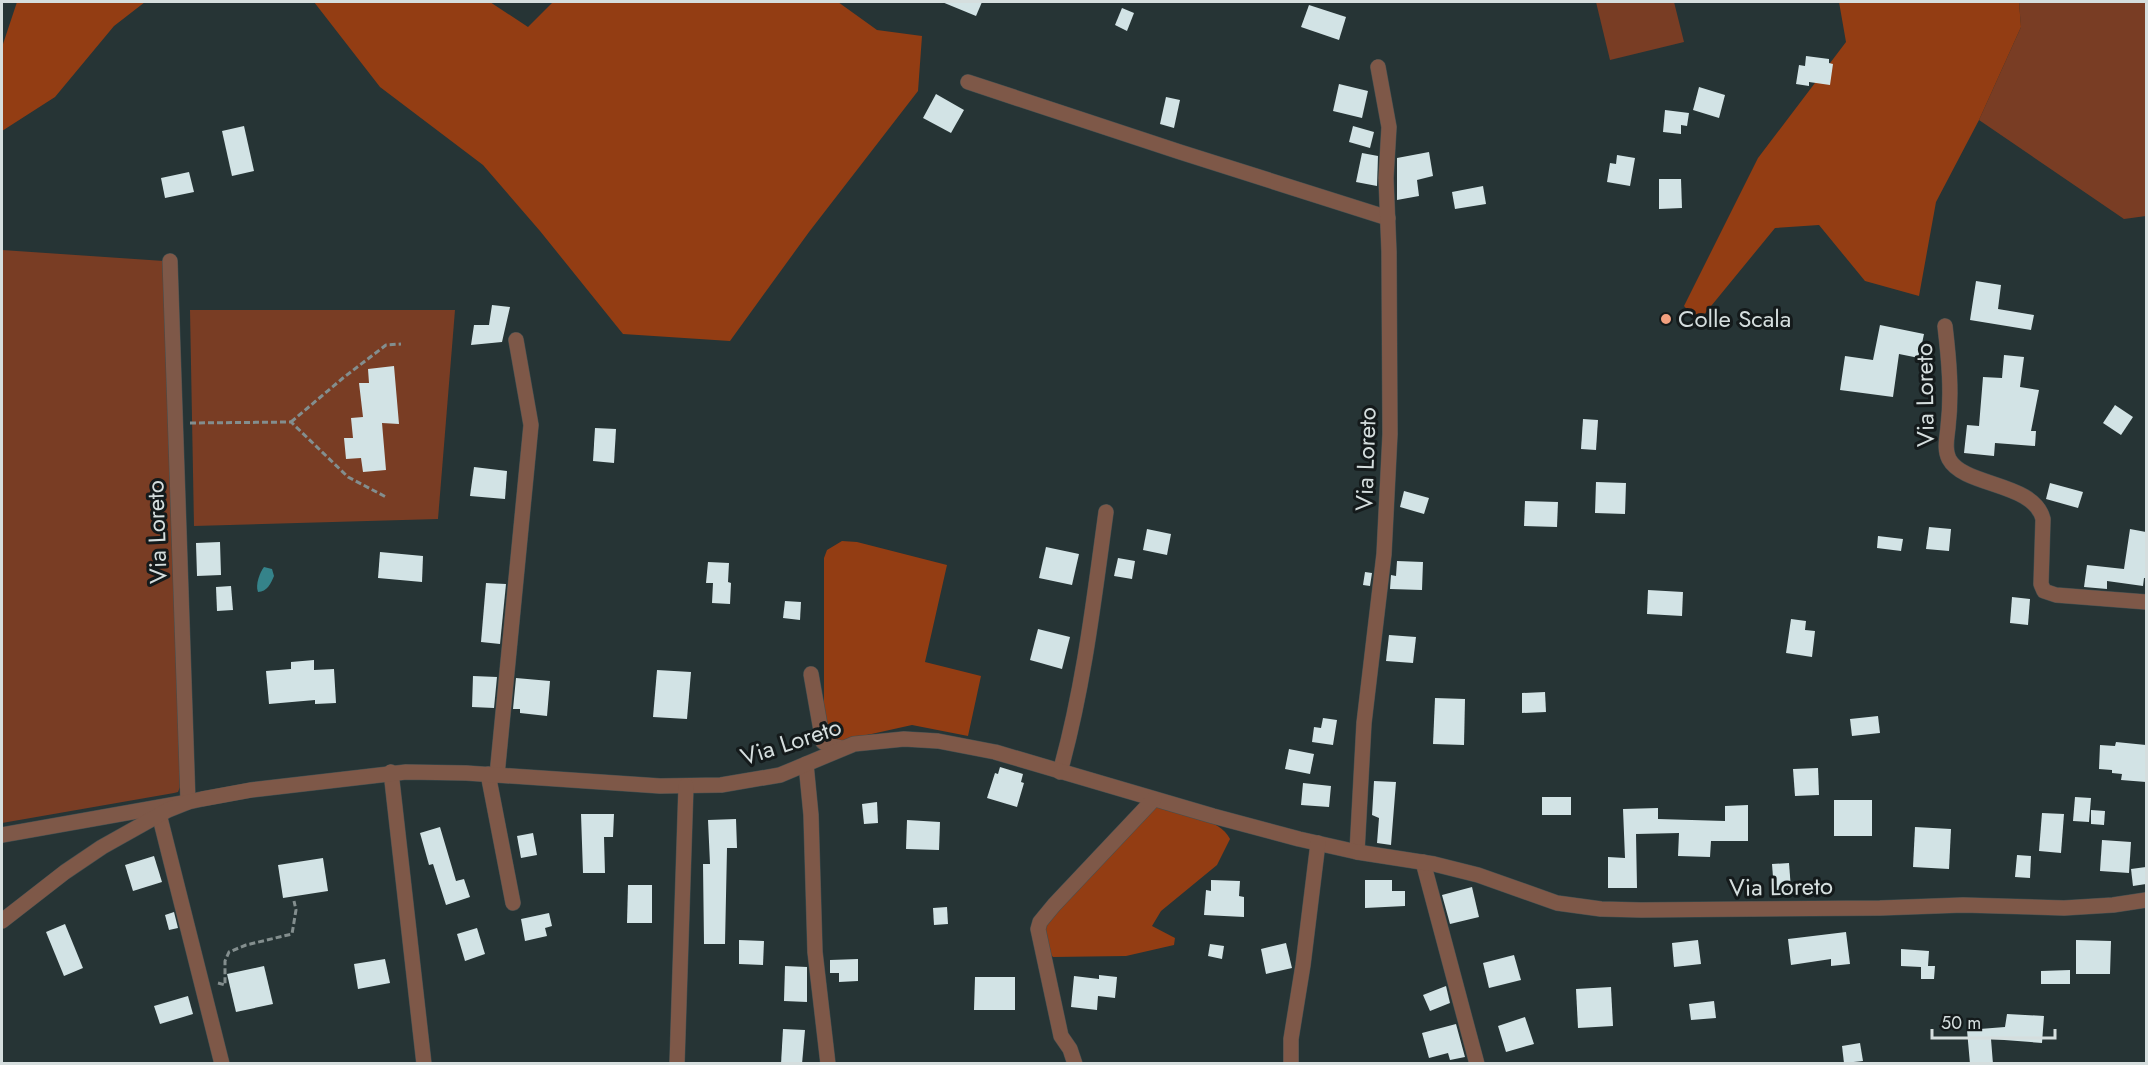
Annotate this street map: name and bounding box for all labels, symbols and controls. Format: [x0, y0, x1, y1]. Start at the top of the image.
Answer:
place label: Colle Scala [1678, 301, 1791, 336]
marker: Colle Scala [1659, 312, 1673, 326]
street label: Via Loreto [1906, 343, 1943, 447]
street label: Via Loreto [1346, 406, 1385, 511]
street label: Via Loreto [137, 480, 176, 585]
street label: Via Loreto [736, 709, 846, 774]
street label: Via Loreto [1729, 868, 1833, 905]
scale bar [1932, 1002, 2055, 1040]
text: 50 m [1941, 1010, 1981, 1036]

